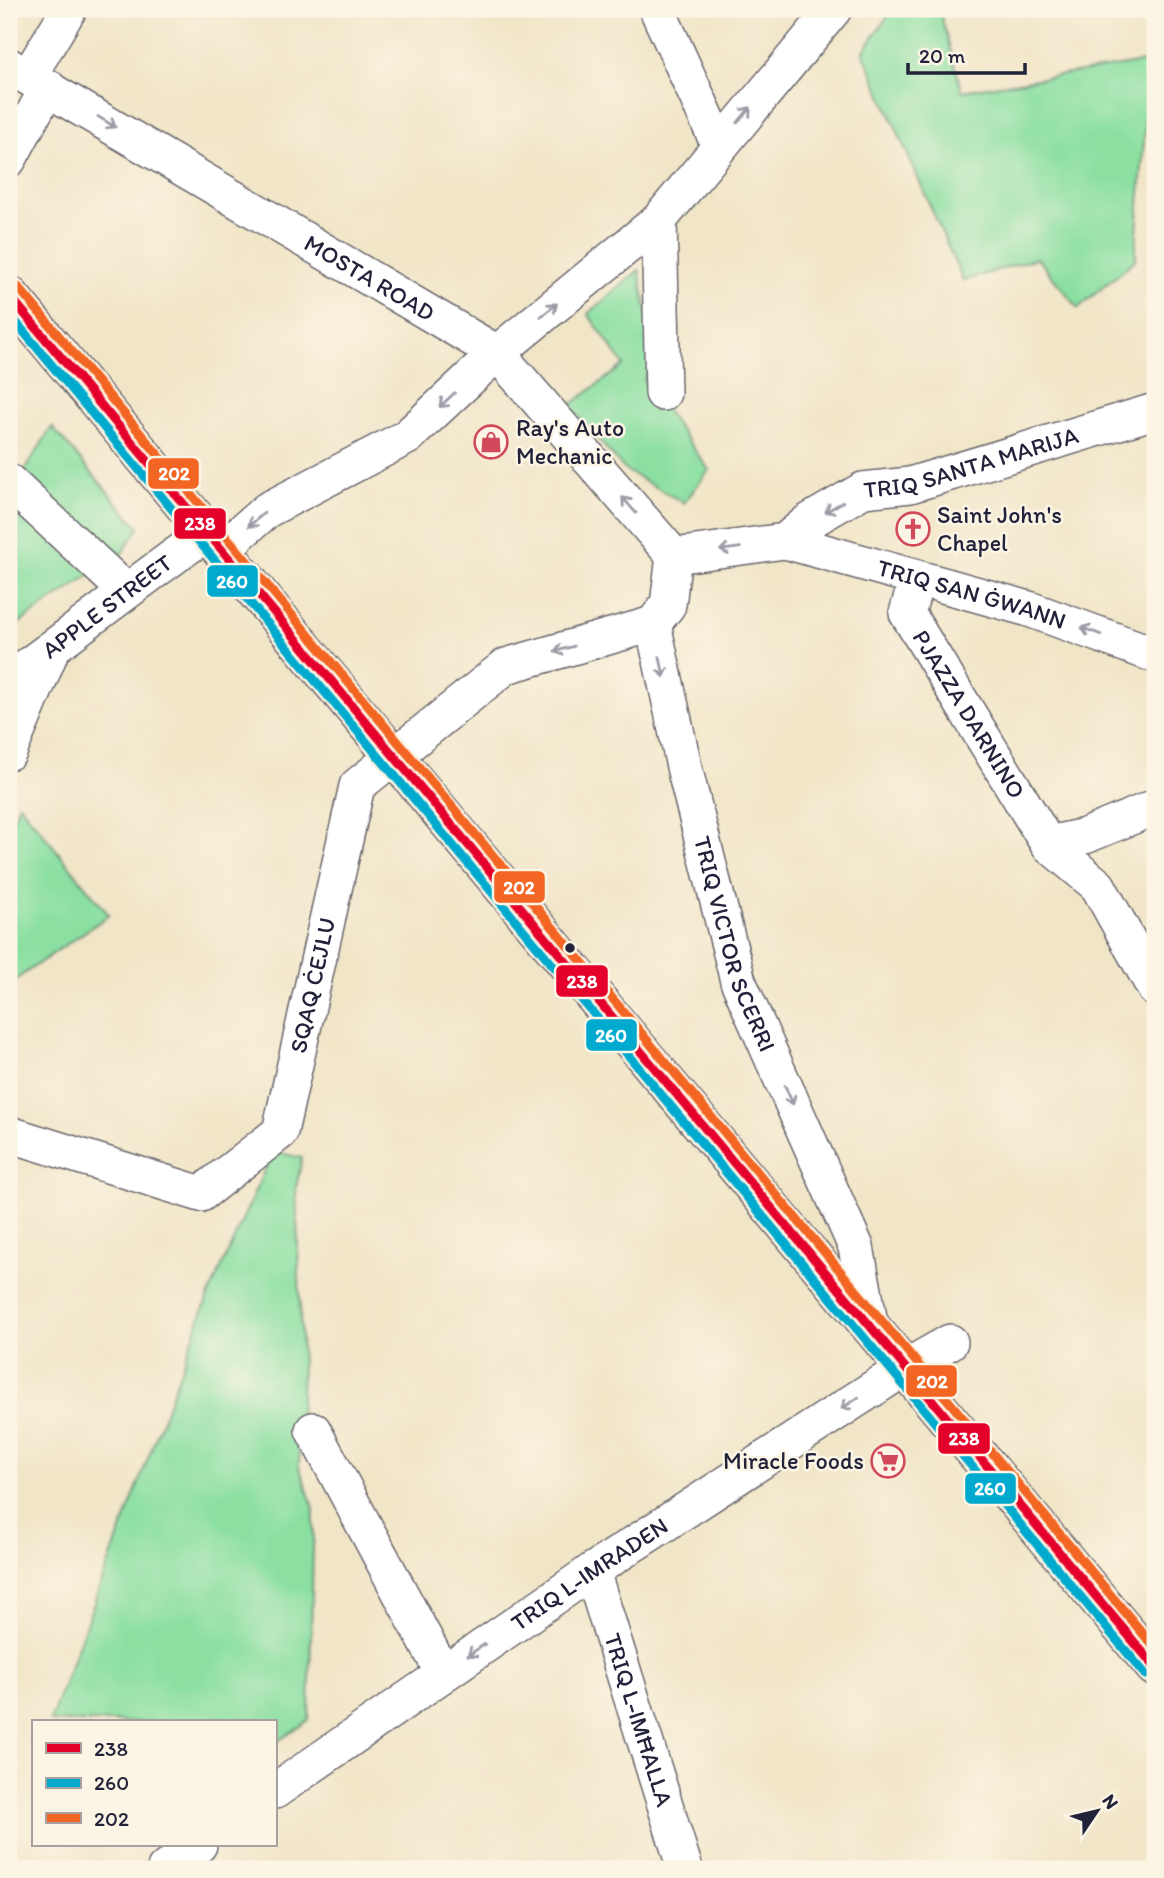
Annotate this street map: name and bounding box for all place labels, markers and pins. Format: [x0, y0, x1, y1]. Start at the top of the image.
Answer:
place label: Ray's Auto Mechanic [516, 413, 624, 470]
shop icon: Ray's Auto Mechanic [472, 423, 510, 461]
place label: Saint John's Chapel [937, 500, 1062, 557]
church icon: Saint John's Chapel [894, 510, 932, 548]
unlabelled marker [563, 941, 577, 955]
supermarket icon: Miracle Foods [869, 1442, 907, 1480]
place label: Miracle Foods [723, 1446, 864, 1475]

